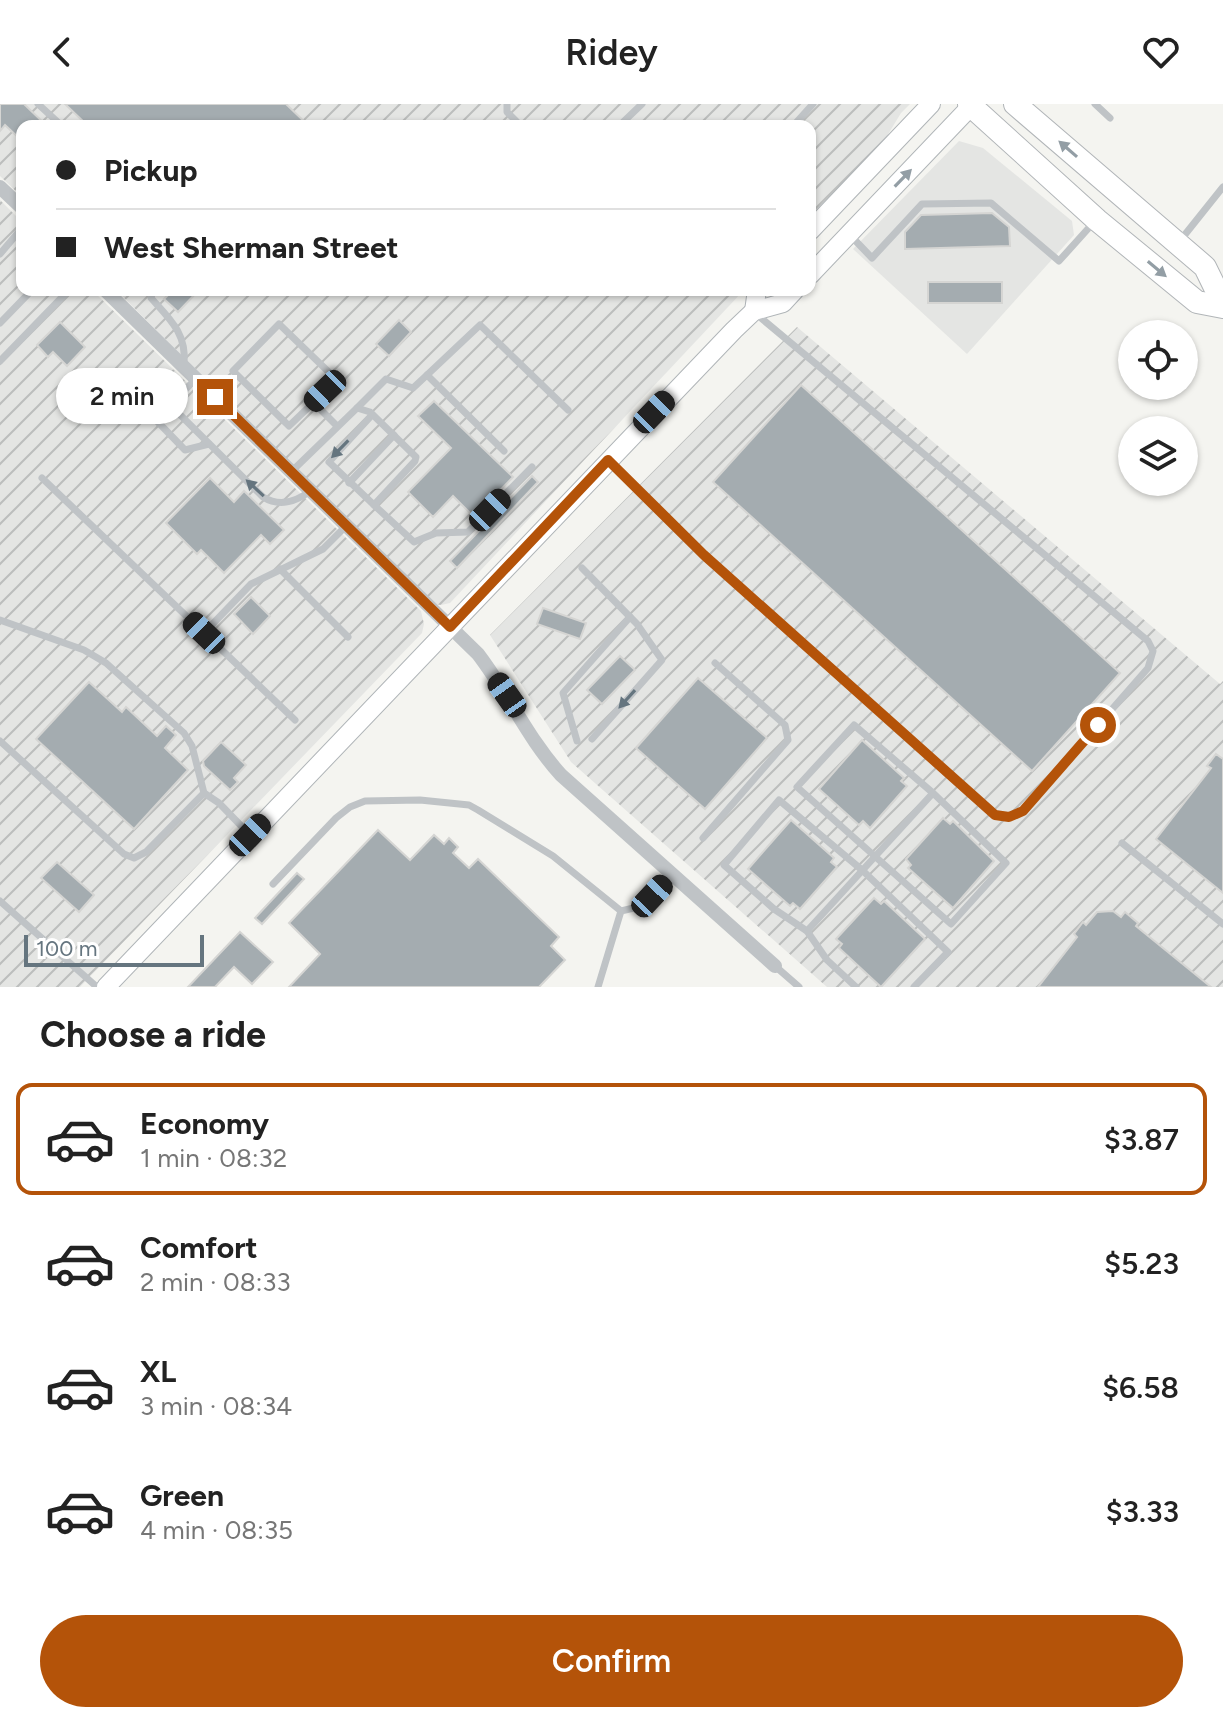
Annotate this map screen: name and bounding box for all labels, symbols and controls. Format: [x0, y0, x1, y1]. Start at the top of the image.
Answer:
icon: back [40, 30, 84, 74]
icon: heart [1139, 30, 1183, 74]
text: Ridey [565, 31, 658, 74]
one-way arrow [1058, 141, 1077, 159]
text: Pickup [104, 152, 198, 189]
one-way arrow [893, 169, 911, 188]
text: West Sherman Street [104, 229, 399, 266]
one-way arrow [1147, 261, 1167, 277]
map controls [1118, 320, 1198, 496]
button: locate [1118, 320, 1198, 400]
car [299, 366, 351, 416]
callout: 2 min [55, 369, 187, 425]
route end [197, 379, 233, 415]
text: 2 min [90, 380, 154, 412]
car [629, 386, 679, 438]
button: layers [1118, 416, 1198, 496]
one-way arrow [332, 439, 350, 458]
one-way arrow [245, 480, 264, 498]
car [465, 484, 515, 536]
car [178, 608, 230, 658]
car [483, 668, 531, 722]
one-way arrow [619, 689, 636, 709]
route start [1080, 707, 1116, 743]
car [225, 809, 275, 861]
car [627, 870, 677, 922]
scale bar [24, 931, 204, 967]
text: 100 m [36, 935, 97, 962]
text: Choose a ride [40, 1013, 266, 1056]
icon: car [44, 1103, 116, 1175]
text: Economy [140, 1105, 269, 1142]
text: $3.87 [1104, 1121, 1179, 1158]
text: 1 min · 08:32 [140, 1142, 287, 1174]
icon: car [44, 1227, 116, 1299]
text: Comfort [140, 1229, 258, 1266]
text: $5.23 [1104, 1245, 1179, 1282]
text: 2 min · 08:33 [140, 1266, 291, 1298]
icon: car [44, 1351, 116, 1423]
text: XL [140, 1353, 176, 1390]
text: $6.58 [1102, 1369, 1179, 1406]
text: 3 min · 08:34 [140, 1390, 292, 1422]
icon: car [44, 1475, 116, 1547]
text: Green [140, 1477, 224, 1514]
text: $3.33 [1106, 1493, 1179, 1530]
text: 4 min · 08:35 [140, 1514, 293, 1546]
button: Confirm [40, 1615, 1183, 1707]

